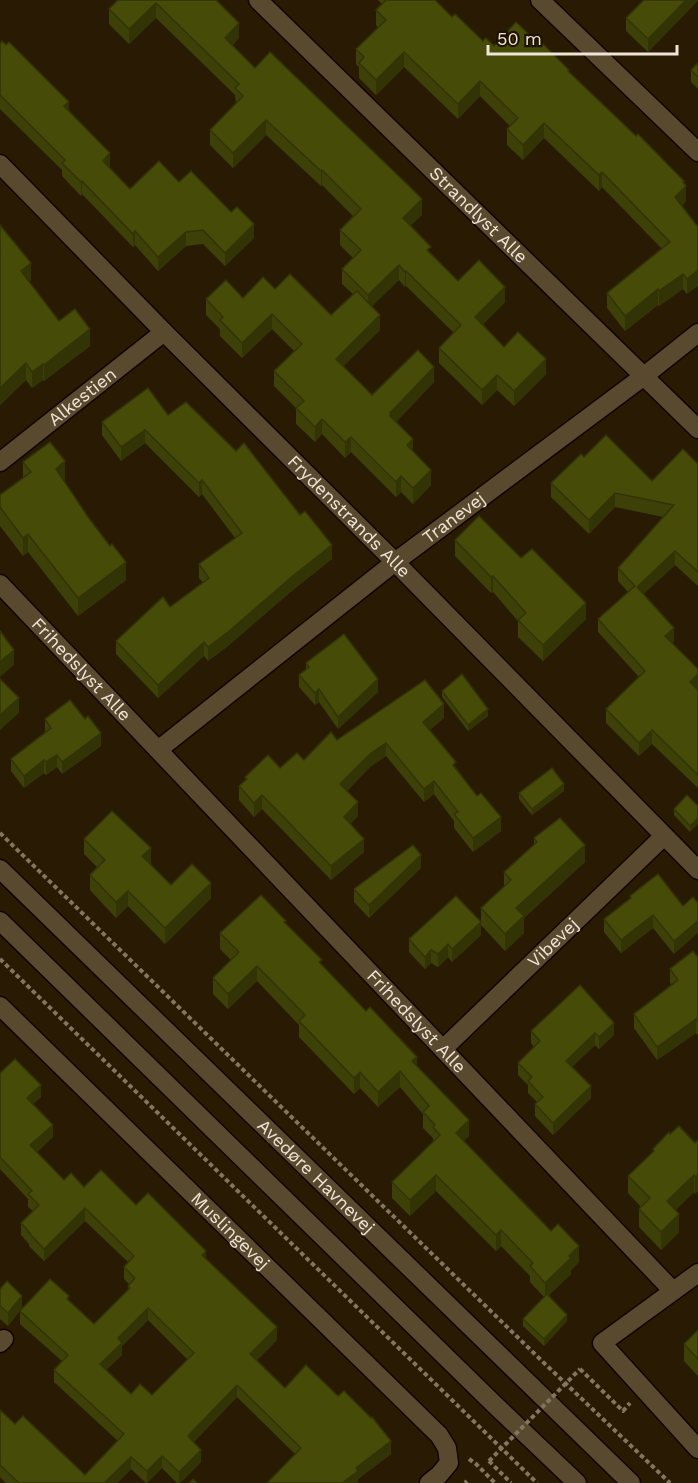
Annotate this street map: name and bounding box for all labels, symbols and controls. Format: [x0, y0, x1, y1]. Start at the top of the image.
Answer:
scale bar [488, 18, 677, 56]
text: 50 m [497, 28, 542, 49]
street label: Strandlyst Alle [425, 162, 532, 267]
street label: Alkestien [44, 363, 120, 430]
street label: Frydenstrands Alle [284, 450, 415, 582]
street label: Tranevej [418, 487, 489, 548]
street label: Frihedslyst Alle [28, 613, 136, 725]
street label: Vibevej [523, 913, 583, 972]
street label: Frihedslyst Alle [363, 965, 471, 1077]
street label: Avedøre Havnevej [254, 1115, 379, 1238]
street label: Muslingevej [187, 1188, 274, 1274]

